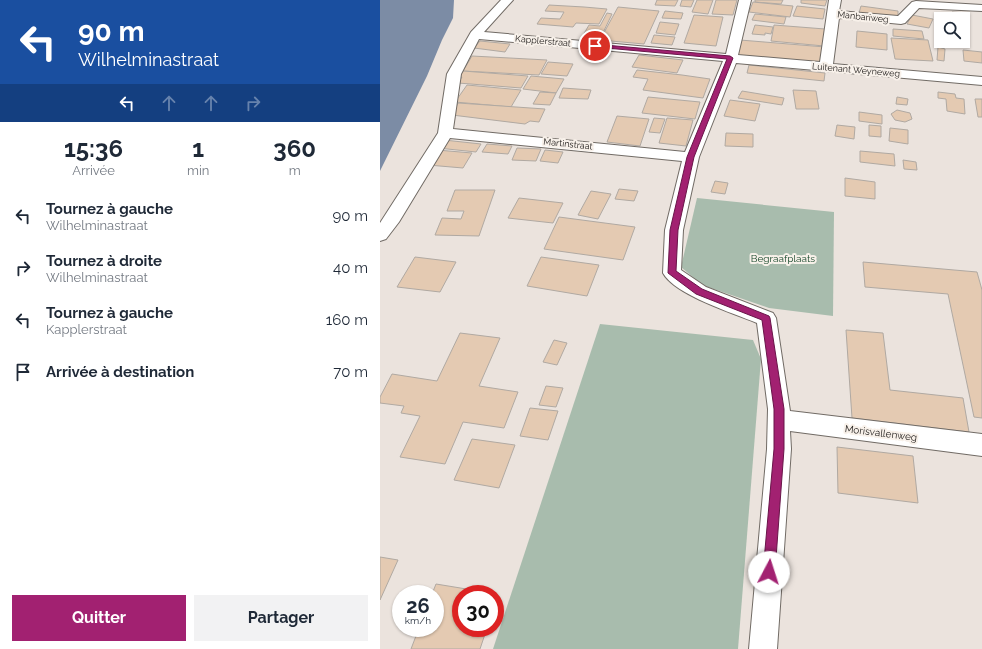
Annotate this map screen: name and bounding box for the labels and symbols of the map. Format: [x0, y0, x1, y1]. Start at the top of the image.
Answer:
street label: Manbariweg [837, 9, 889, 25]
pin [578, 29, 612, 63]
street label: Kapplerstraat [515, 34, 571, 48]
street label: Luitenant Weyneweg [812, 61, 900, 79]
street label: Martinstraat [543, 136, 593, 152]
park label: Begraafplaats [751, 253, 815, 264]
street label: Morisvallenweg [844, 423, 918, 443]
position arrow [748, 551, 790, 593]
speed limit sign: 30 [452, 585, 504, 637]

